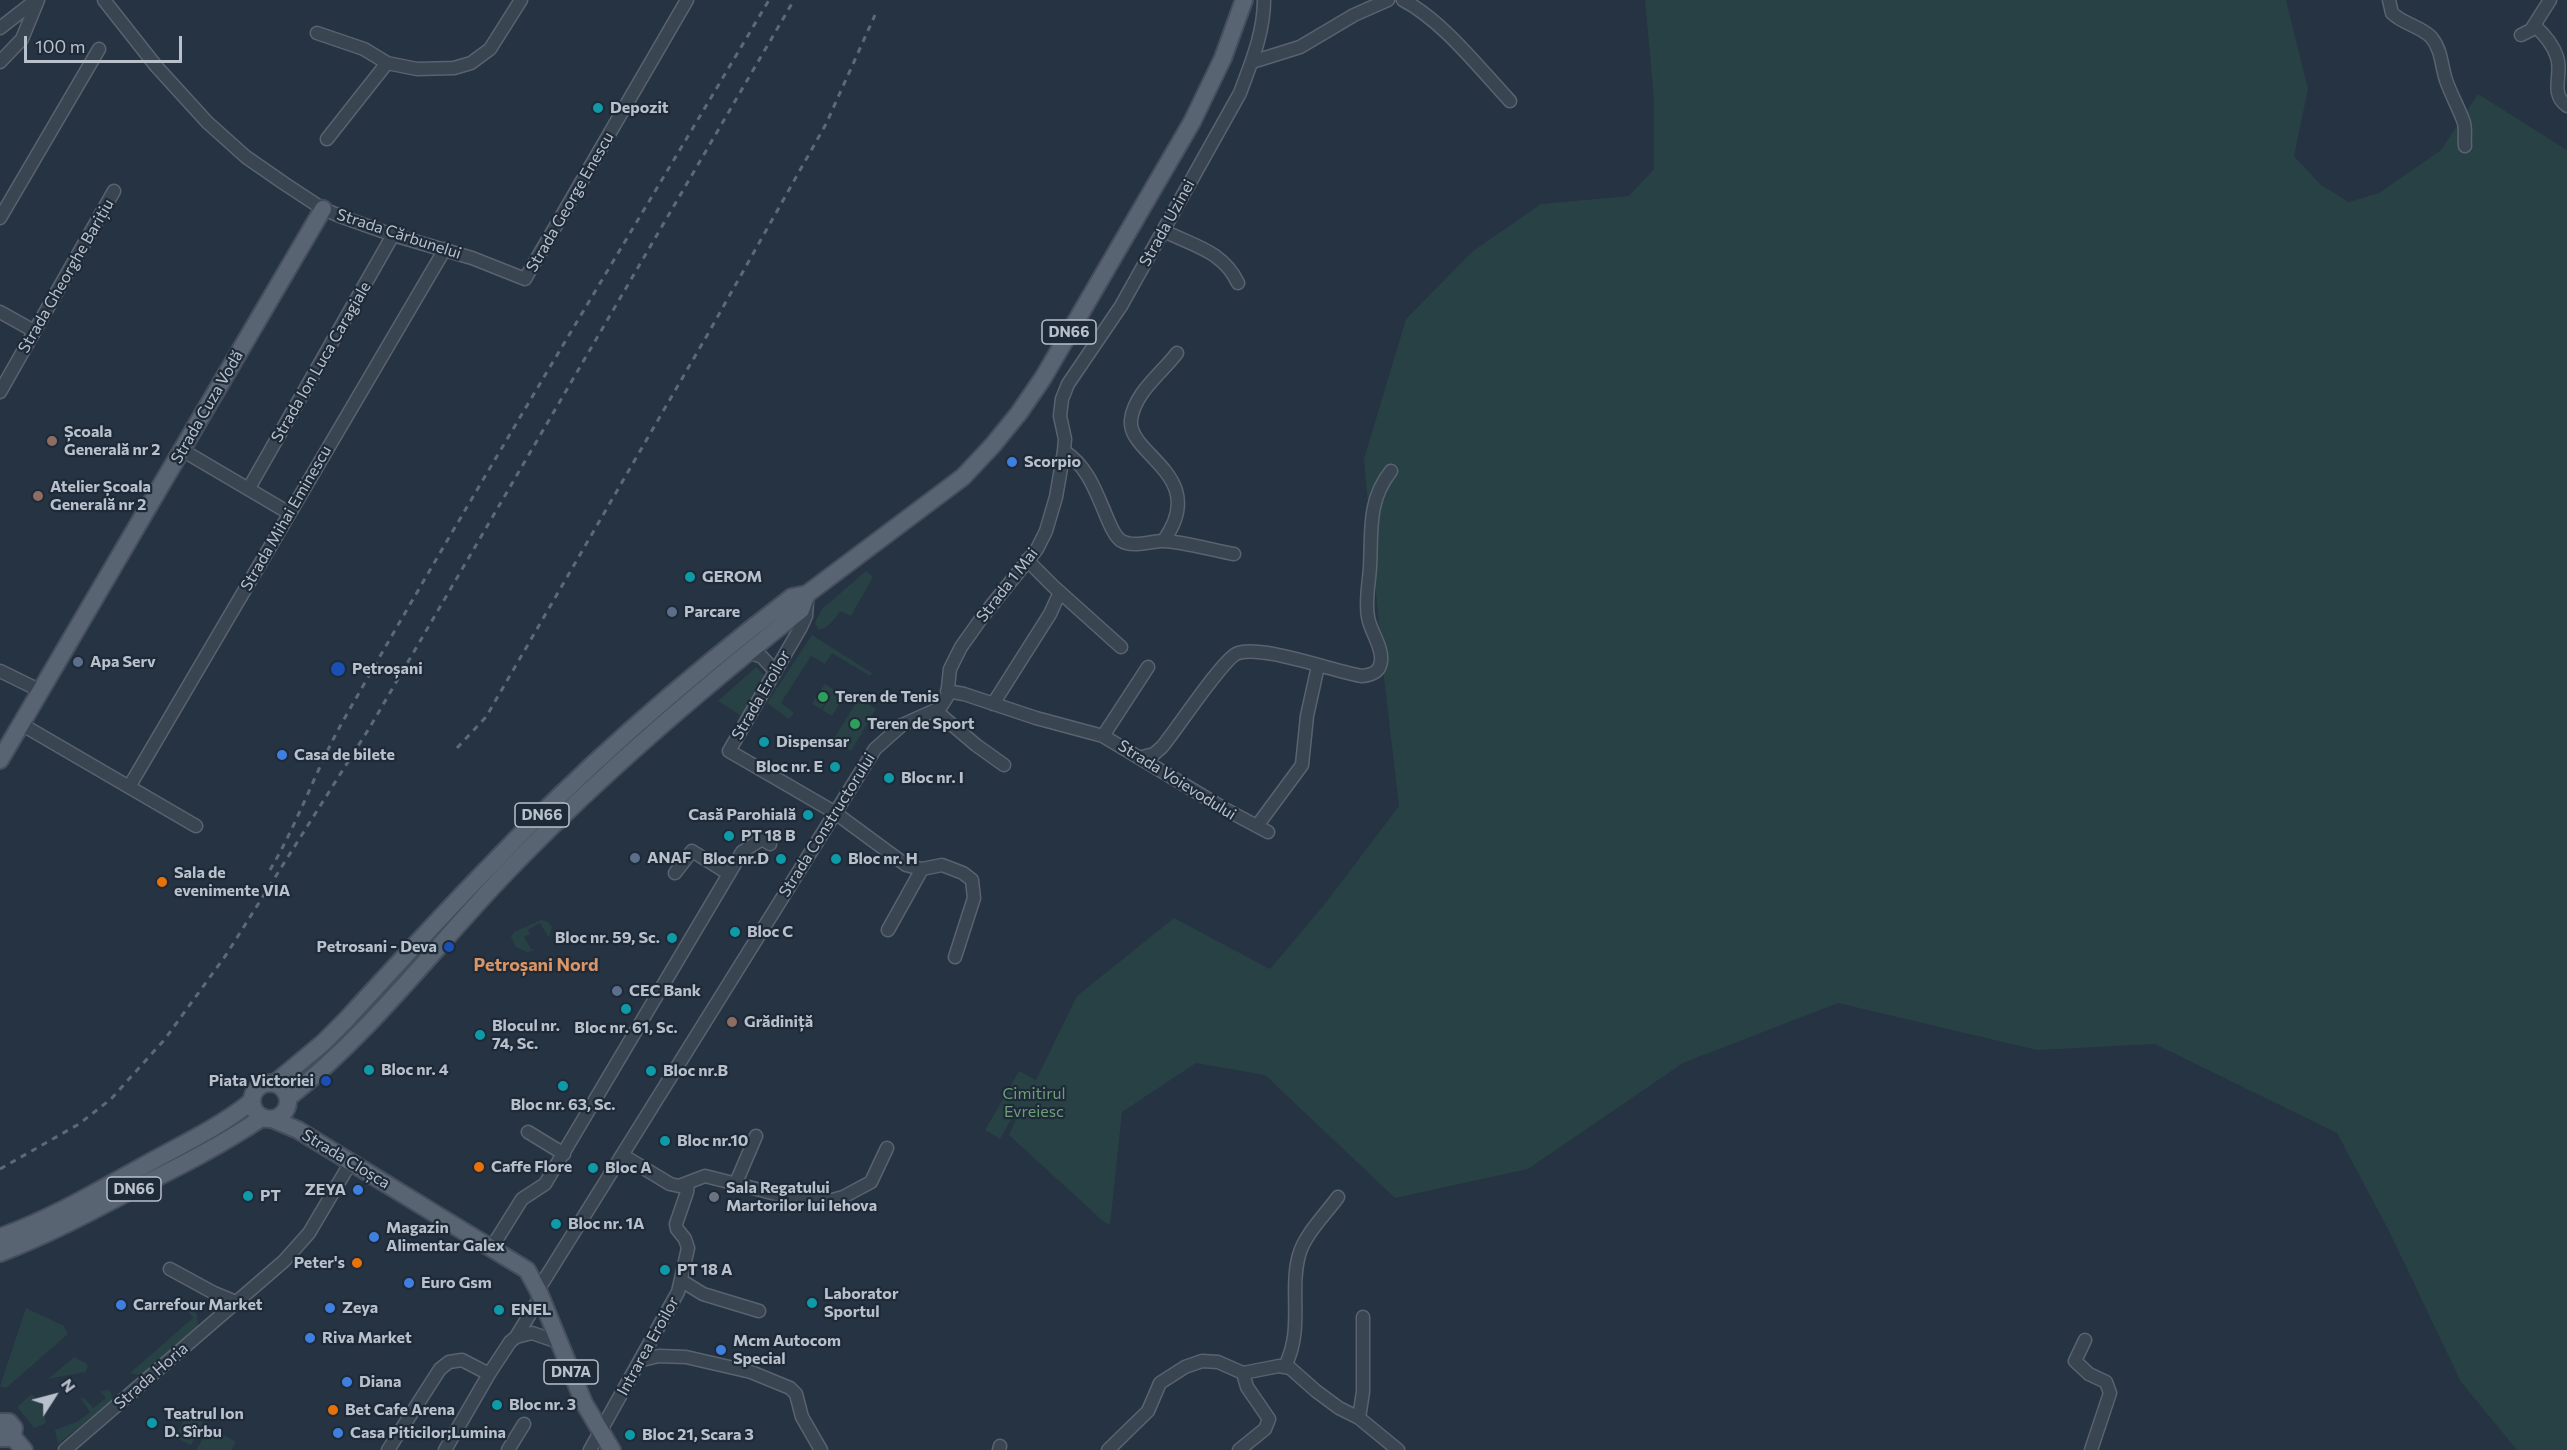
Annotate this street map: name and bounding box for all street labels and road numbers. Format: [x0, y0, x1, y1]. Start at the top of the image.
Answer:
street label: Strada George Enescu [522, 129, 618, 275]
street label: Strada Uzinei [1135, 176, 1199, 270]
street label: Strada Gheorghe Barițiu [14, 196, 118, 356]
street label: Strada Cărbunelui [334, 205, 464, 263]
street label: Strada Ion Luca Caragiale [267, 278, 375, 446]
road number: DN66 [1042, 320, 1096, 344]
street label: Strada Cuza Vodă [167, 347, 247, 467]
street label: Strada Mihai Eminescu [237, 442, 335, 594]
street label: Strada 1 Mai [972, 544, 1042, 626]
street label: Strada Eroilor [728, 647, 794, 743]
street label: Strada Voievodului [1114, 736, 1240, 824]
street label: Strada Constructorului [775, 749, 879, 901]
road number: DN66 [515, 803, 569, 827]
street label: Strada Cloșca [299, 1125, 393, 1193]
road number: DN66 [107, 1177, 161, 1201]
street label: Intrarea Eroilor [613, 1293, 683, 1399]
street label: Strada Horia [110, 1339, 192, 1413]
road number: DN7A [544, 1360, 598, 1384]

